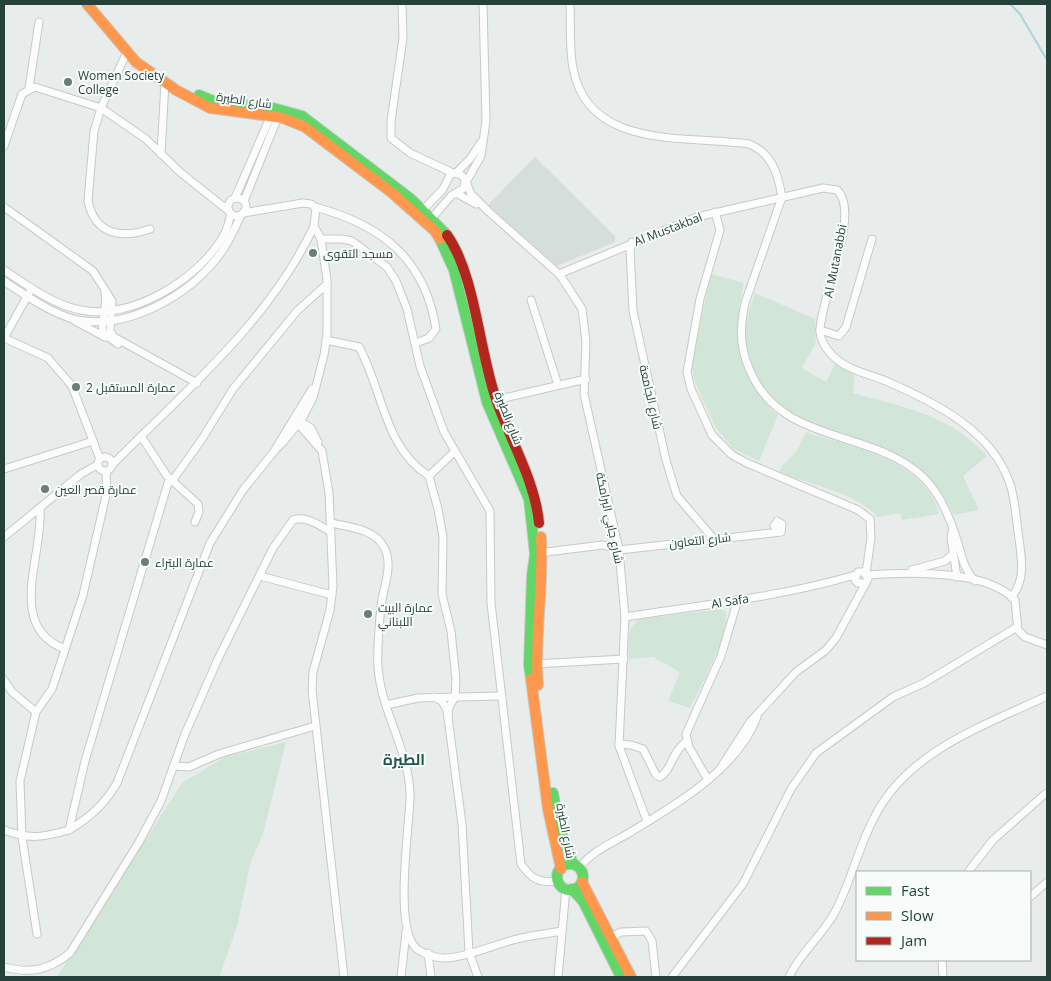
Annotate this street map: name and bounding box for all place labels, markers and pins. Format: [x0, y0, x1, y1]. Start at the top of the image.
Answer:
place label: Women Society College [78, 67, 165, 98]
marker: Women Society College [62, 76, 74, 88]
place label: مسجد التقوى [323, 245, 393, 262]
marker: مسجد التقوى [307, 247, 319, 259]
place label: عمارة المستقبل 2 [86, 379, 176, 396]
marker: عمارة المستقبل 2 [70, 381, 82, 393]
place label: عمارة قصر العين [55, 481, 137, 498]
marker: عمارة قصر العين [39, 483, 51, 495]
place label: عمارة البتراء [155, 554, 214, 571]
marker: عمارة البتراء [139, 556, 151, 568]
place label: عمارة البيت اللبناني [378, 599, 433, 632]
marker: عمارة البيت اللبناني [362, 608, 374, 620]

